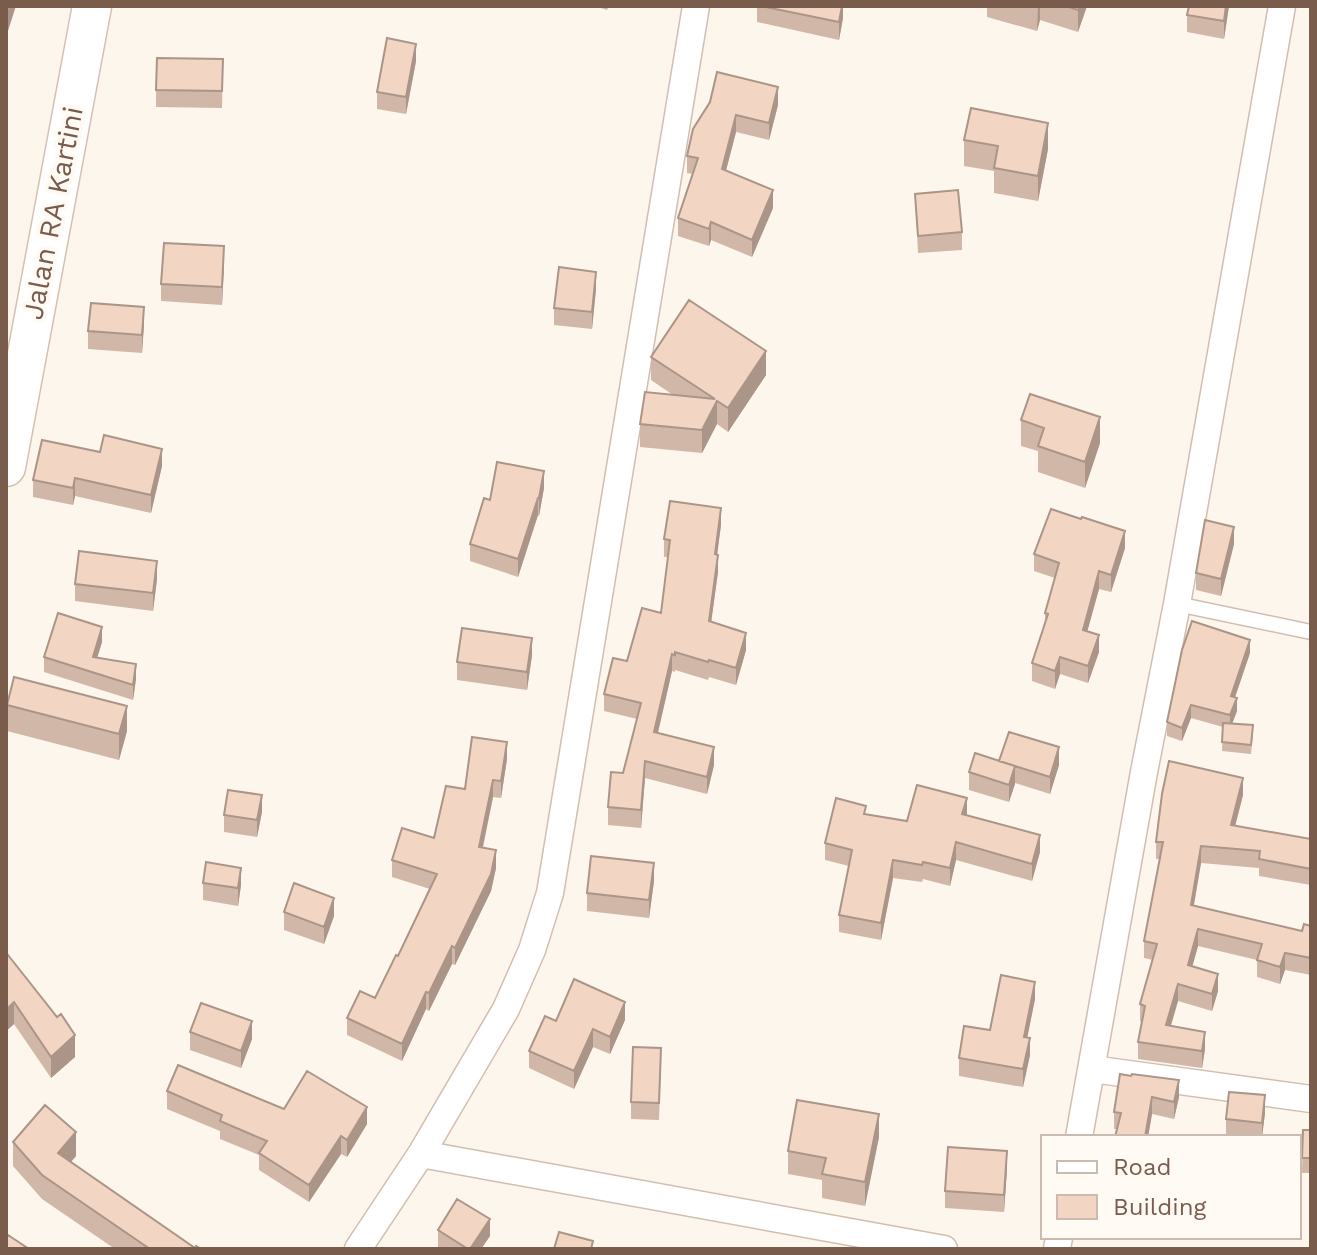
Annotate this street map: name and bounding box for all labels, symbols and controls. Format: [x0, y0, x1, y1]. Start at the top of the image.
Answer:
street label: Jalan RA Kartini [16, 104, 90, 322]
legend [1041, 1135, 1301, 1239]
text: Road [1113, 1153, 1172, 1181]
text: Building [1113, 1193, 1206, 1221]

